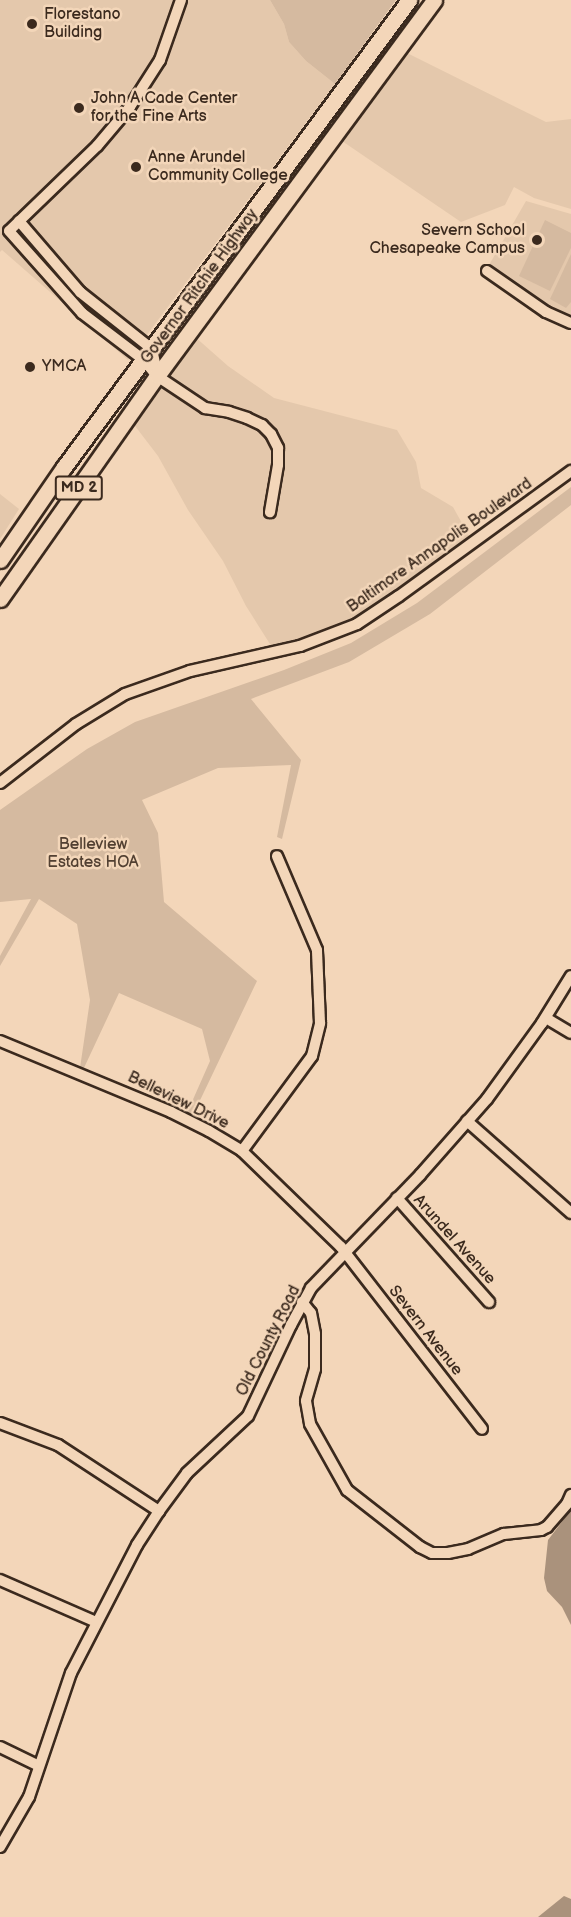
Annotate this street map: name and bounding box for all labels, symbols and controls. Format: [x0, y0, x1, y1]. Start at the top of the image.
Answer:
place label: Florestano Building [44, 5, 121, 43]
marker: Florestano Building [25, 17, 39, 31]
place label: John A Cade Center for the Fine Arts [91, 89, 237, 127]
marker: John A Cade Center for the Fine Arts [72, 101, 86, 115]
place label: Anne Arundel Community College [148, 148, 289, 186]
marker: Anne Arundel Community College [129, 160, 143, 174]
street label: Governor Ritchie Highway [137, 206, 263, 368]
place label: Severn School Chesapeake Campus [369, 221, 525, 259]
marker: Severn School Chesapeake Campus [530, 233, 544, 247]
place label: YMCA [42, 357, 86, 377]
marker: YMCA [23, 360, 37, 374]
street label: Baltimore Annapolis Boulevard [344, 475, 536, 617]
road number: MD 2 [54, 476, 104, 500]
park label: Belleview Estates HOA [47, 835, 139, 873]
street label: Belleview Drive [124, 1068, 232, 1134]
street label: Arundel Avenue [409, 1191, 499, 1289]
street label: Old County Road [233, 1282, 305, 1400]
street label: Severn Avenue [384, 1282, 466, 1380]

